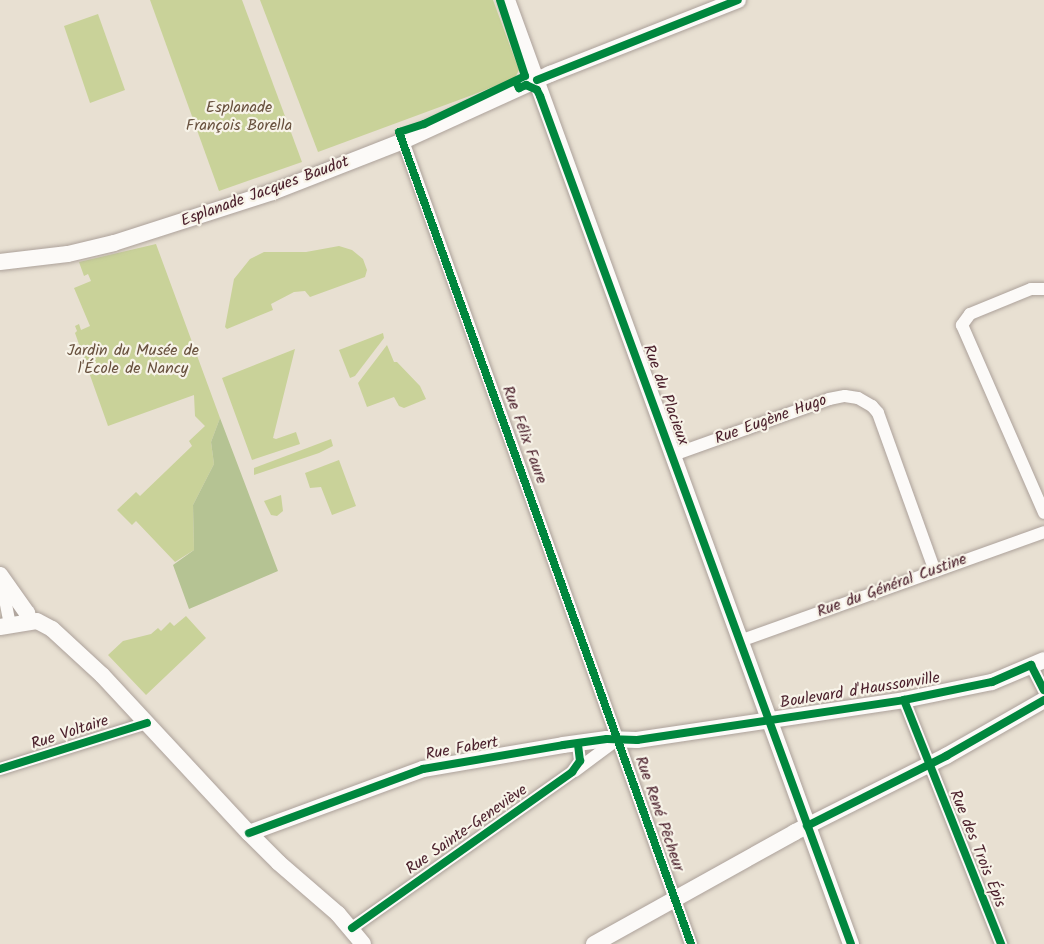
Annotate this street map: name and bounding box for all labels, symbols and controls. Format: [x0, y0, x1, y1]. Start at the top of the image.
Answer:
park label: Esplanade François Borella [186, 98, 292, 136]
street label: Esplanade Jacques Baudot [178, 153, 352, 231]
park label: Jardin du Musée de l'École de Nancy [67, 341, 199, 379]
street label: Rue du Placieux [638, 342, 692, 448]
street label: Rue Félix Faure [497, 383, 551, 487]
street label: Rue Eugène Hugo [712, 391, 830, 449]
street label: Rue du Général Custine [814, 550, 970, 622]
street label: Boulevard d'Haussonville [779, 669, 941, 713]
street label: Rue Voltaire [29, 711, 111, 755]
street label: Rue Fabert [424, 733, 500, 765]
street label: Rue René Pêcheur [630, 754, 688, 874]
street label: Rue Sainte-Geneviève [403, 781, 531, 879]
street label: Rue des Trois Épis [945, 788, 1009, 910]

